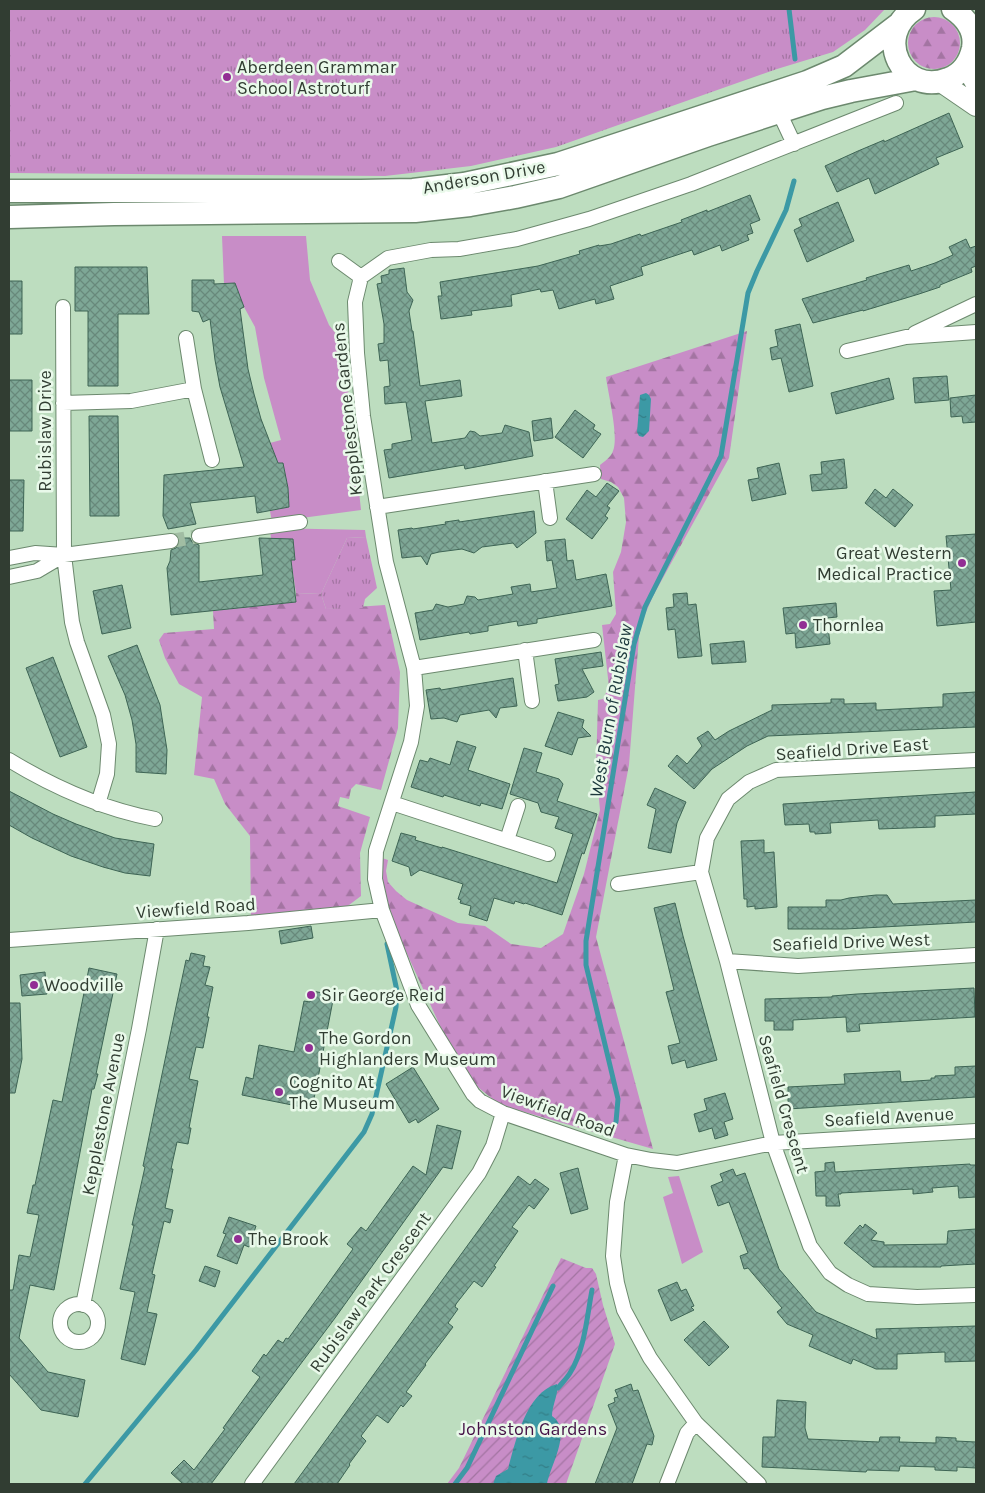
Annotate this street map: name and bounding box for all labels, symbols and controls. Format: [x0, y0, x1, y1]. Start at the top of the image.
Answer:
place label: Aberdeen Grammar School Astroturf [237, 56, 397, 99]
marker: Aberdeen Grammar School Astroturf [221, 71, 233, 83]
street label: Anderson Drive [421, 155, 547, 199]
street label: Kepplestone Gardens [327, 321, 367, 497]
street label: Rubislaw Drive [34, 370, 56, 492]
place label: Great Western Medical Practice [817, 542, 952, 585]
marker: Great Western Medical Practice [956, 557, 968, 569]
place label: Thornlea [813, 614, 884, 636]
marker: Thornlea [797, 619, 809, 631]
water label: West Burn of Rubislaw [585, 622, 637, 800]
street label: Seafield Drive East [775, 733, 929, 765]
street label: Viewfield Road [135, 893, 257, 923]
street label: Seafield Drive West [772, 928, 931, 956]
place label: Woodville [44, 974, 124, 996]
marker: Woodville [28, 979, 40, 991]
place label: Sir George Reid [321, 984, 445, 1006]
marker: Sir George Reid [305, 989, 317, 1001]
place label: The Gordon Highlanders Museum [319, 1027, 496, 1070]
street label: Kepplestone Avenue [76, 1031, 130, 1197]
street label: Seafield Crescent [754, 1032, 814, 1176]
marker: The Gordon Highlanders Museum [303, 1042, 315, 1054]
place label: Cognito At The Museum [289, 1071, 395, 1114]
street label: Viewfield Road [498, 1080, 618, 1142]
marker: Cognito At The Museum [273, 1086, 285, 1098]
street label: Seafield Avenue [823, 1103, 955, 1131]
street label: Rubislaw Park Crescent [304, 1207, 436, 1376]
place label: The Brook [248, 1228, 329, 1250]
marker: The Brook [232, 1233, 244, 1245]
park label: Johnston Gardens [459, 1418, 607, 1440]

